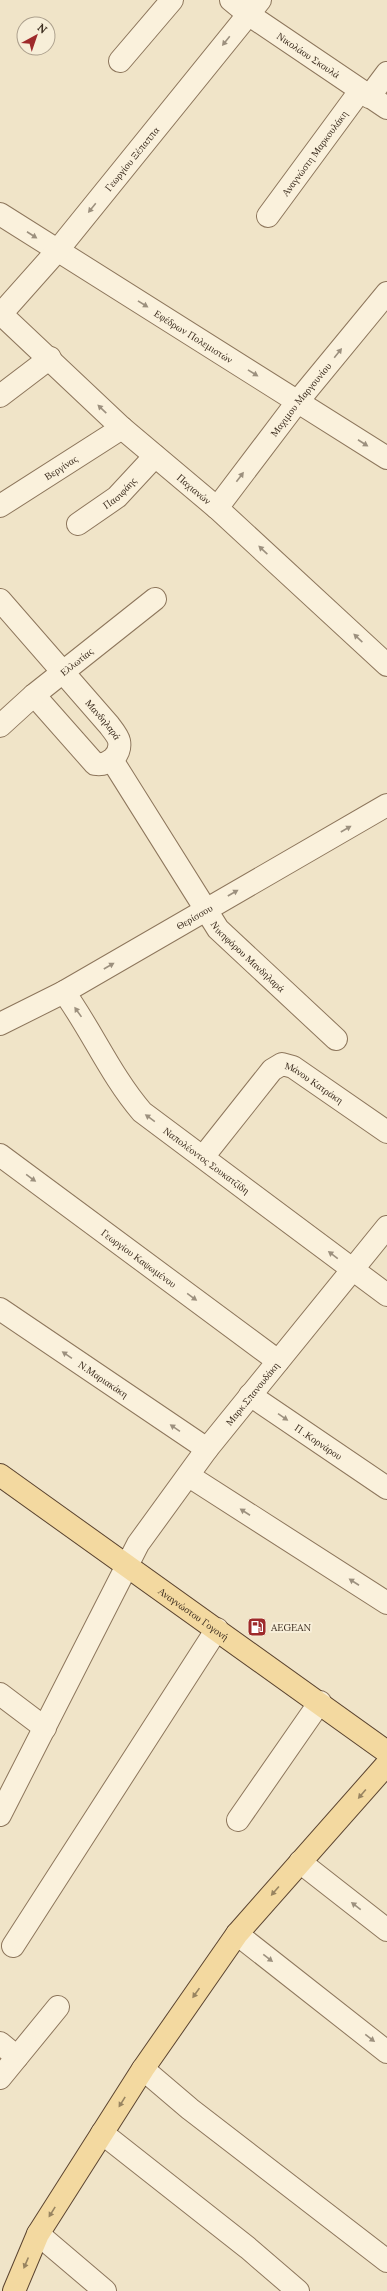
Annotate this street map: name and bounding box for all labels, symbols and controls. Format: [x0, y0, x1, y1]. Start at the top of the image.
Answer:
north arrow [16, 16, 56, 56]
text: N [35, 20, 51, 37]
street label: Νικολάου Σκουλά [274, 29, 343, 82]
one-way arrow [222, 36, 230, 46]
street label: Αναγνώστη Μαρκουλάκη [279, 108, 351, 199]
street label: Γεωργίου Ξέπαππα [102, 123, 163, 194]
one-way arrow [87, 202, 96, 213]
one-way arrow [27, 232, 38, 239]
one-way arrow [137, 301, 149, 308]
street label: Εφέδρων Πολεμιστών [152, 307, 236, 366]
one-way arrow [333, 347, 342, 358]
street label: Μαχιμου Mαργουνίου [267, 360, 334, 439]
one-way arrow [248, 369, 258, 377]
one-way arrow [97, 404, 107, 414]
one-way arrow [357, 439, 369, 446]
street label: Βεργίνας [42, 452, 80, 483]
street label: Παχιανών [174, 471, 214, 508]
one-way arrow [236, 472, 245, 483]
street label: Πασιφάης [100, 474, 139, 512]
one-way arrow [257, 546, 268, 555]
one-way arrow [353, 634, 363, 643]
street label: Ελλωτίας [58, 645, 96, 679]
street label: Μανδηλαρά [82, 697, 124, 743]
one-way arrow [340, 825, 352, 832]
one-way arrow [227, 890, 239, 897]
street label: Θερίσσου [174, 901, 215, 933]
street label: Νικηφόρου Μανδηλαρά [208, 919, 288, 996]
one-way arrow [103, 963, 115, 970]
one-way arrow [74, 1006, 82, 1017]
street label: Μάνου Κατράκη [283, 1059, 346, 1107]
one-way arrow [145, 1114, 156, 1123]
street label: Ναπολέοντος Σουκατζίδη [161, 1124, 252, 1197]
one-way arrow [26, 1174, 37, 1182]
street label: Γεωργίου Καψωμένου [98, 1226, 179, 1291]
one-way arrow [328, 1250, 339, 1259]
one-way arrow [187, 1293, 198, 1301]
one-way arrow [61, 1352, 72, 1359]
street label: Ν.Μαριακάκη [76, 1358, 131, 1401]
street label: Μαρκ.Σπανουδάκη [223, 1359, 282, 1428]
one-way arrow [277, 1413, 288, 1421]
street label: Π .Κορνάρου [292, 1421, 345, 1463]
one-way arrow [170, 1424, 180, 1432]
one-way arrow [239, 1508, 251, 1515]
one-way arrow [349, 1578, 359, 1586]
street label: Αναγνώστου Γογονή [156, 1584, 231, 1644]
fuel station icon: AEGEAN [246, 1616, 268, 1638]
place label: AEGEAN [270, 1621, 312, 1634]
one-way arrow [357, 1788, 366, 1799]
one-way arrow [271, 1885, 280, 1896]
one-way arrow [351, 1902, 362, 1910]
one-way arrow [262, 1954, 273, 1963]
one-way arrow [192, 1988, 200, 1998]
one-way arrow [365, 2034, 376, 2043]
one-way arrow [118, 2097, 126, 2107]
one-way arrow [49, 2206, 56, 2218]
one-way arrow [23, 2257, 29, 2268]

